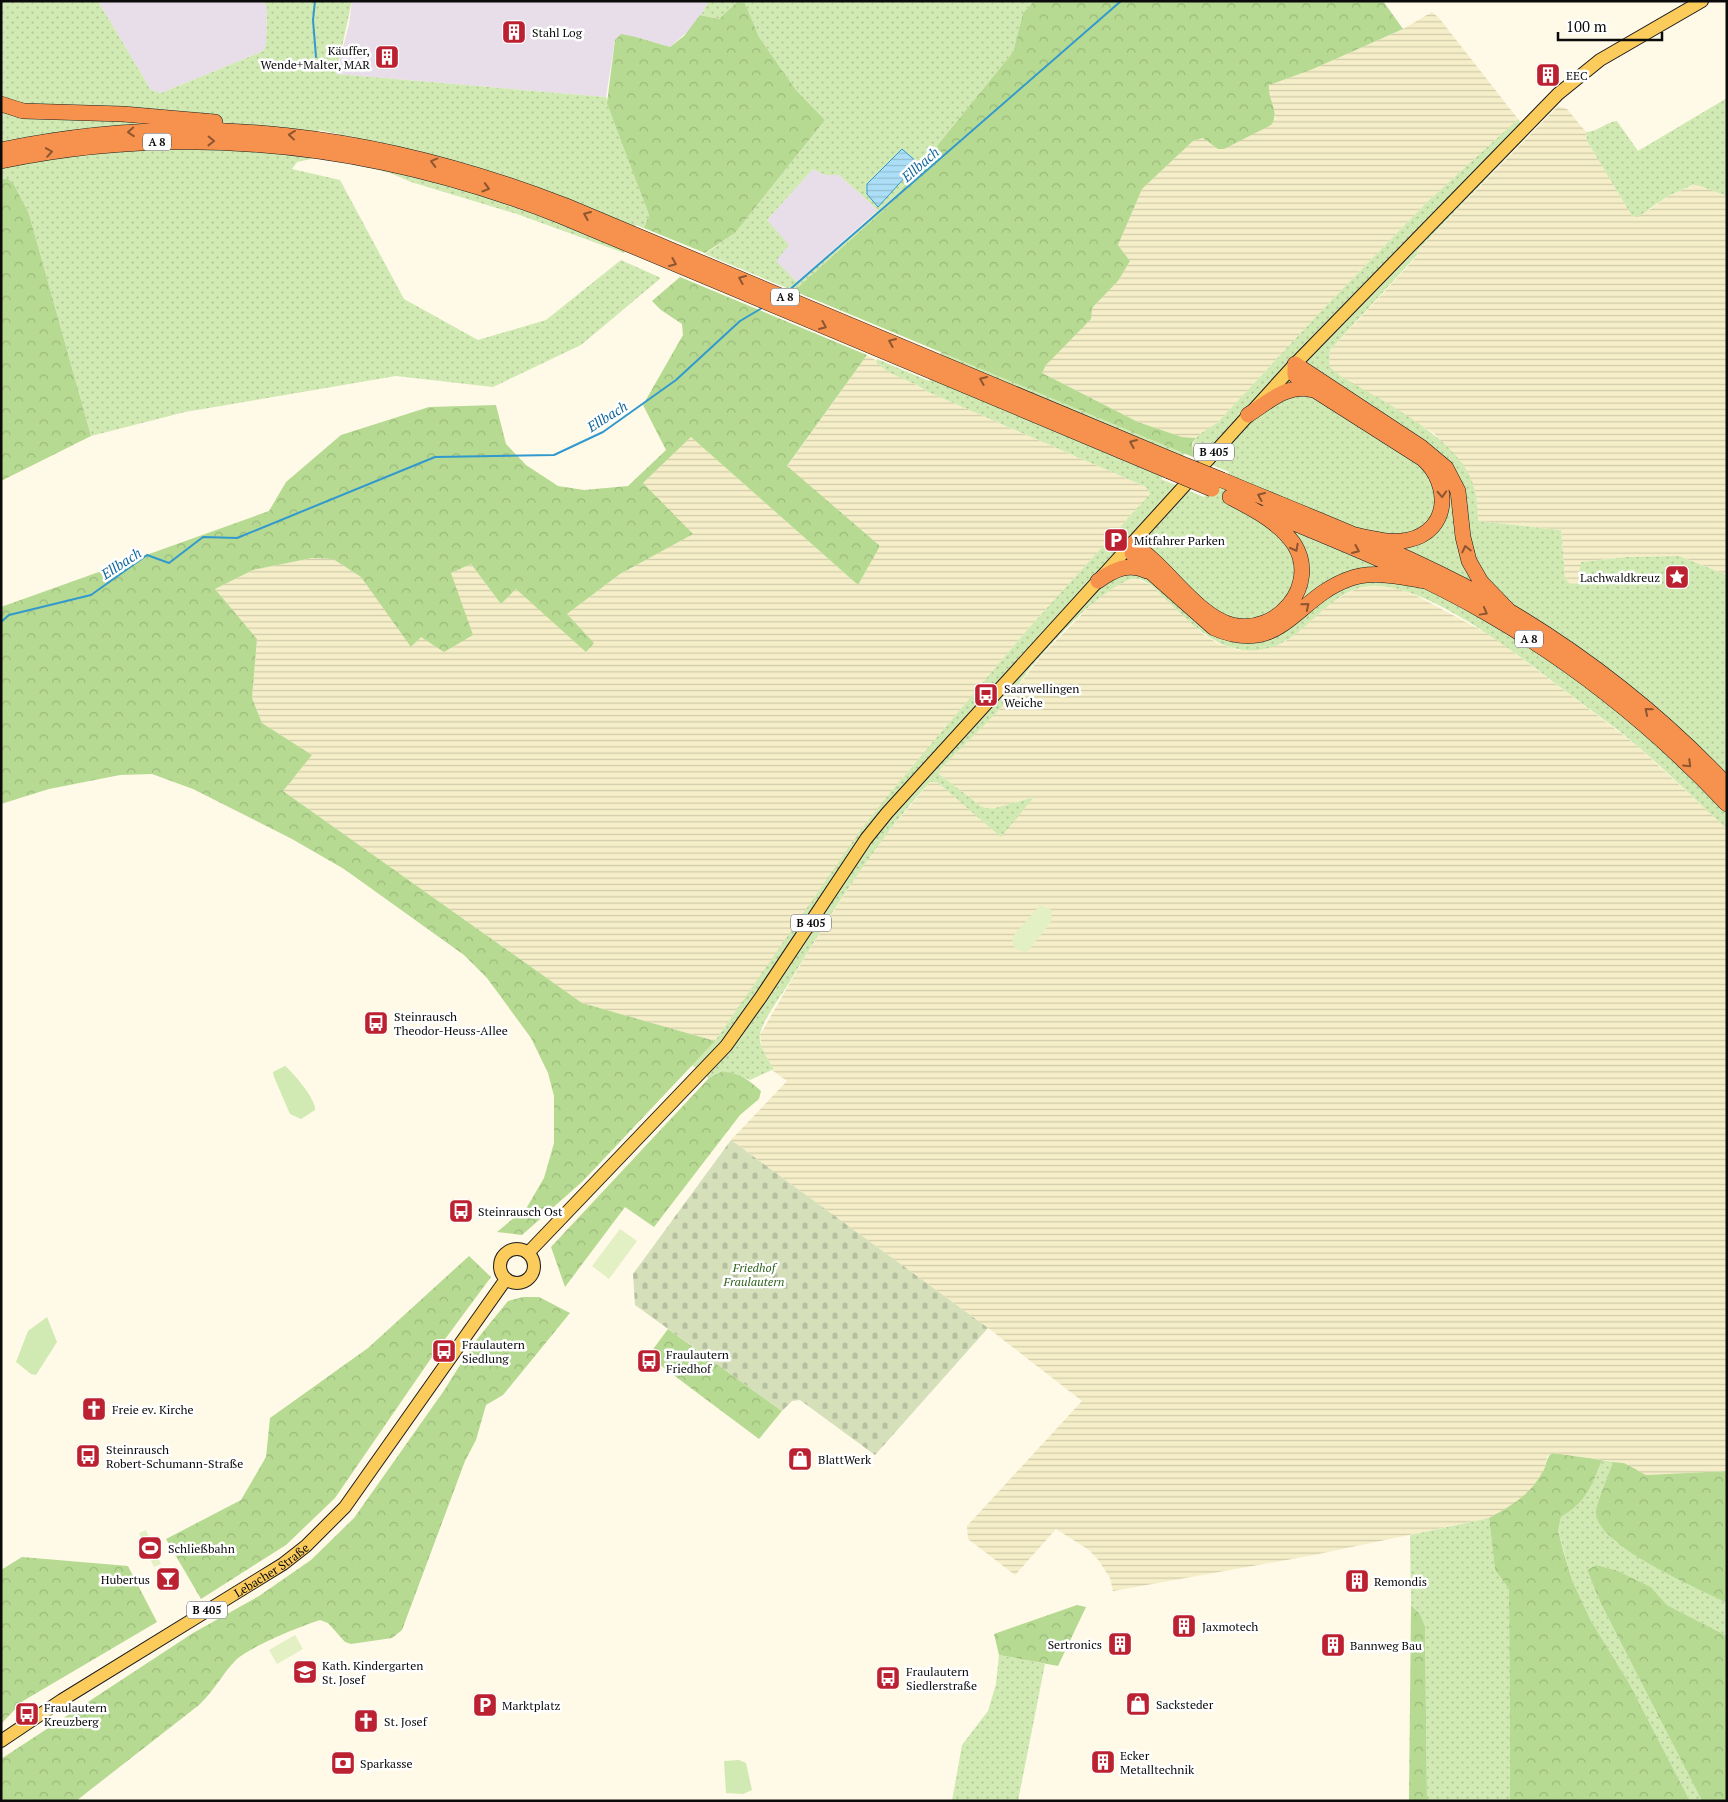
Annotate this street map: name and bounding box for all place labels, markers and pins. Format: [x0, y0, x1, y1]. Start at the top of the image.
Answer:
building icon: Stahl Log [501, 19, 527, 45]
place label: Stahl Log [532, 25, 583, 40]
place label: Käuffer, Wende+Malter, MAR [261, 43, 370, 72]
building icon: Käuffer, Wende+Malter, MAR [374, 44, 400, 70]
building icon: EEC [1535, 62, 1561, 88]
place label: EEC [1566, 68, 1588, 83]
parking icon: Mitfahrer Parken [1103, 527, 1129, 553]
place label: Mitfahrer Parken [1134, 533, 1225, 548]
place icon: Lachwaldkreuz [1664, 564, 1690, 590]
place label: Lachwaldkreuz [1580, 570, 1660, 585]
place label: Saarwellingen Weiche [1004, 681, 1079, 710]
bus stop icon: Saarwellingen Weiche [973, 682, 999, 708]
place label: Steinrausch Theodor-Heuss-Allee [394, 1009, 508, 1038]
bus stop icon: Steinrausch Theodor-Heuss-Allee [363, 1010, 389, 1036]
bus stop icon: Steinrausch Ost [448, 1198, 474, 1224]
place label: Steinrausch Ost [478, 1204, 563, 1219]
place label: Fraulautern Siedlung [462, 1337, 525, 1366]
bus stop icon: Fraulautern Siedlung [431, 1338, 457, 1364]
place label: Fraulautern Friedhof [666, 1347, 729, 1376]
bus stop icon: Fraulautern Friedhof [636, 1348, 662, 1374]
church icon: Freie ev. Kirche [81, 1396, 107, 1422]
place label: Freie ev. Kirche [112, 1402, 194, 1417]
place label: Steinrausch Robert-Schumann-Straße [106, 1442, 243, 1471]
bus stop icon: Steinrausch Robert-Schumann-Straße [75, 1443, 101, 1469]
shop icon: BlattWerk [787, 1446, 813, 1472]
place label: BlattWerk [818, 1452, 872, 1467]
sports icon: Schließbahn [137, 1535, 163, 1561]
place label: Schließbahn [168, 1541, 235, 1556]
bar icon: Hubertus [155, 1566, 181, 1592]
building icon: Remondis [1344, 1568, 1370, 1594]
place label: Hubertus [101, 1572, 150, 1587]
place label: Remondis [1374, 1574, 1427, 1589]
building icon: Jaxmotech [1171, 1613, 1197, 1639]
place label: Jaxmotech [1202, 1619, 1258, 1634]
building icon: Sertronics [1107, 1631, 1133, 1657]
building icon: Bannweg Bau [1320, 1632, 1346, 1658]
place label: Sertronics [1048, 1637, 1102, 1652]
place label: Bannweg Bau [1350, 1638, 1422, 1653]
place label: Kath. Kindergarten St. Josef [322, 1658, 424, 1687]
school or university icon: Kath. Kindergarten St. Josef [292, 1659, 318, 1685]
place label: Fraulautern Siedlerstraße [906, 1664, 977, 1693]
bus stop icon: Fraulautern Siedlerstraße [875, 1665, 901, 1691]
shop icon: Sacksteder [1125, 1691, 1151, 1717]
parking icon: Marktplatz [472, 1692, 498, 1718]
place label: Sacksteder [1156, 1697, 1214, 1712]
place label: Marktplatz [502, 1698, 561, 1713]
place label: Fraulautern Kreuzberg [44, 1700, 107, 1729]
bus stop icon: Fraulautern Kreuzberg [14, 1701, 40, 1727]
church icon: St. Josef [353, 1708, 379, 1734]
place label: St. Josef [384, 1714, 428, 1729]
place label: Ecker Metalltechnik [1120, 1748, 1195, 1777]
building icon: Ecker Metalltechnik [1090, 1749, 1116, 1775]
bank icon: Sparkasse [330, 1750, 356, 1776]
place label: Sparkasse [360, 1756, 413, 1771]

